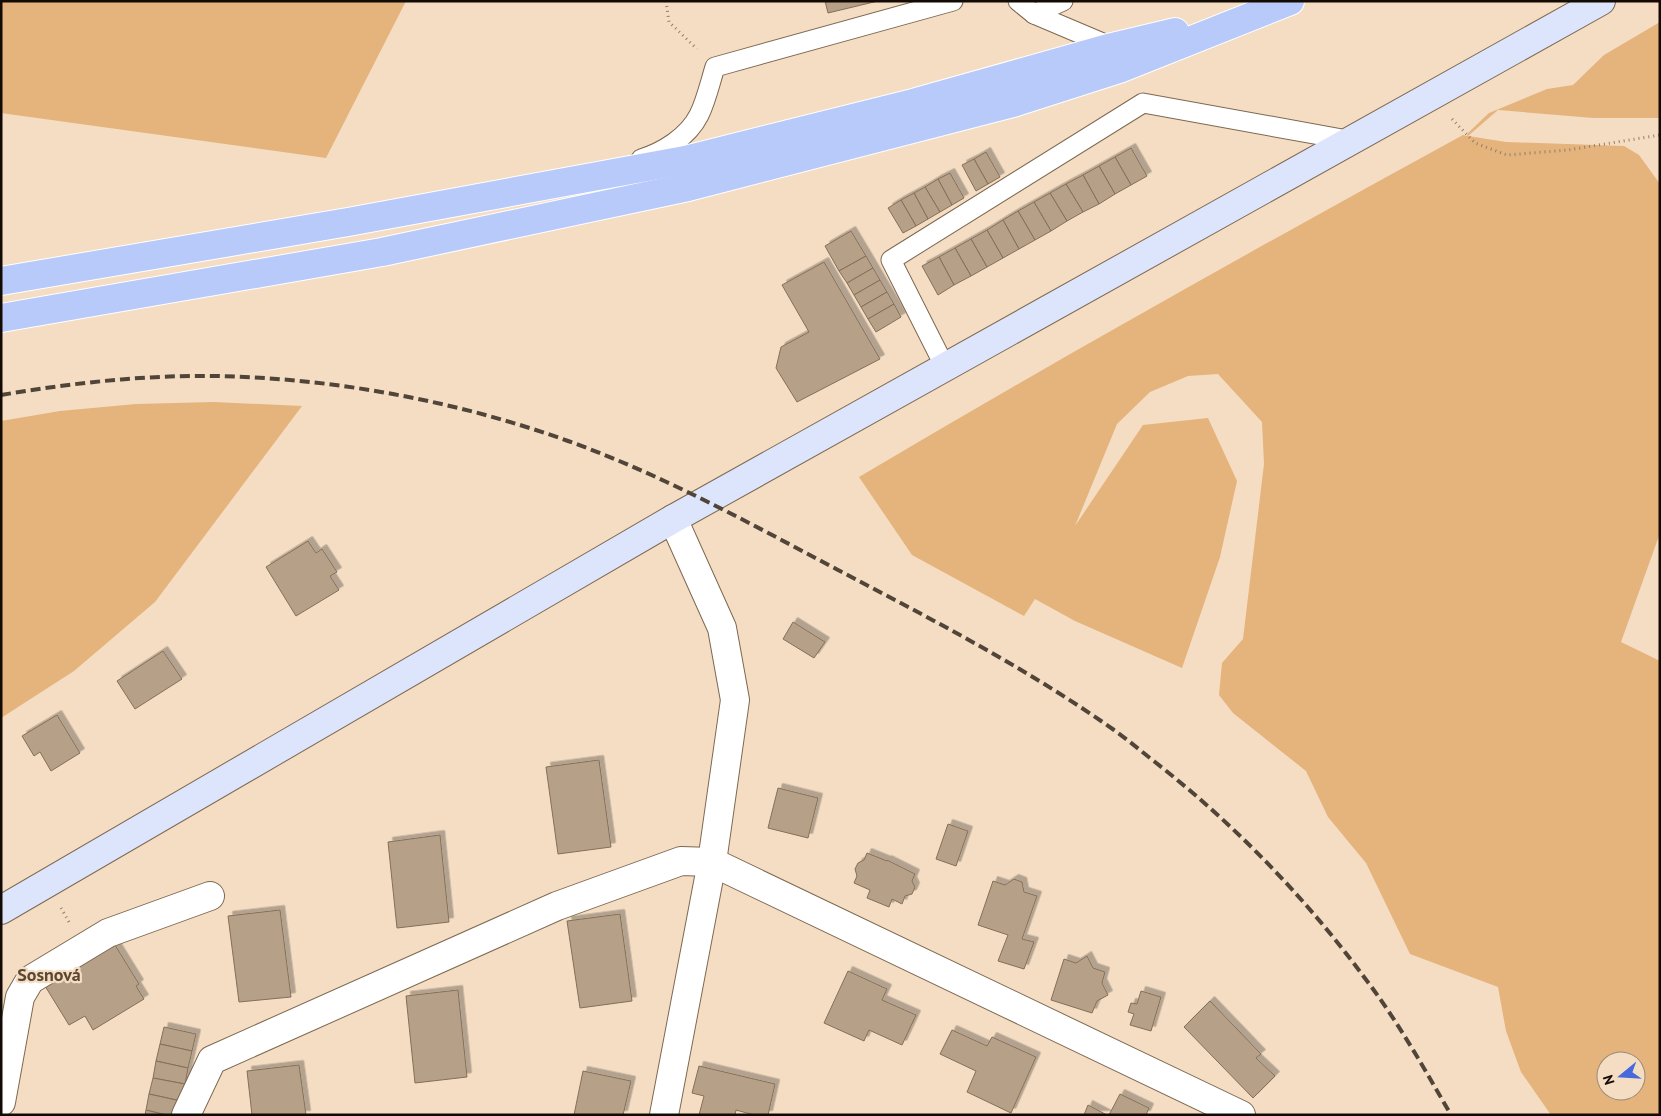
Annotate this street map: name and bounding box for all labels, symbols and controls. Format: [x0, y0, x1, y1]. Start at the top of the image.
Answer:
district label: Sosnová [17, 963, 81, 986]
north arrow [1596, 1051, 1646, 1101]
text: N [1599, 1073, 1619, 1087]

